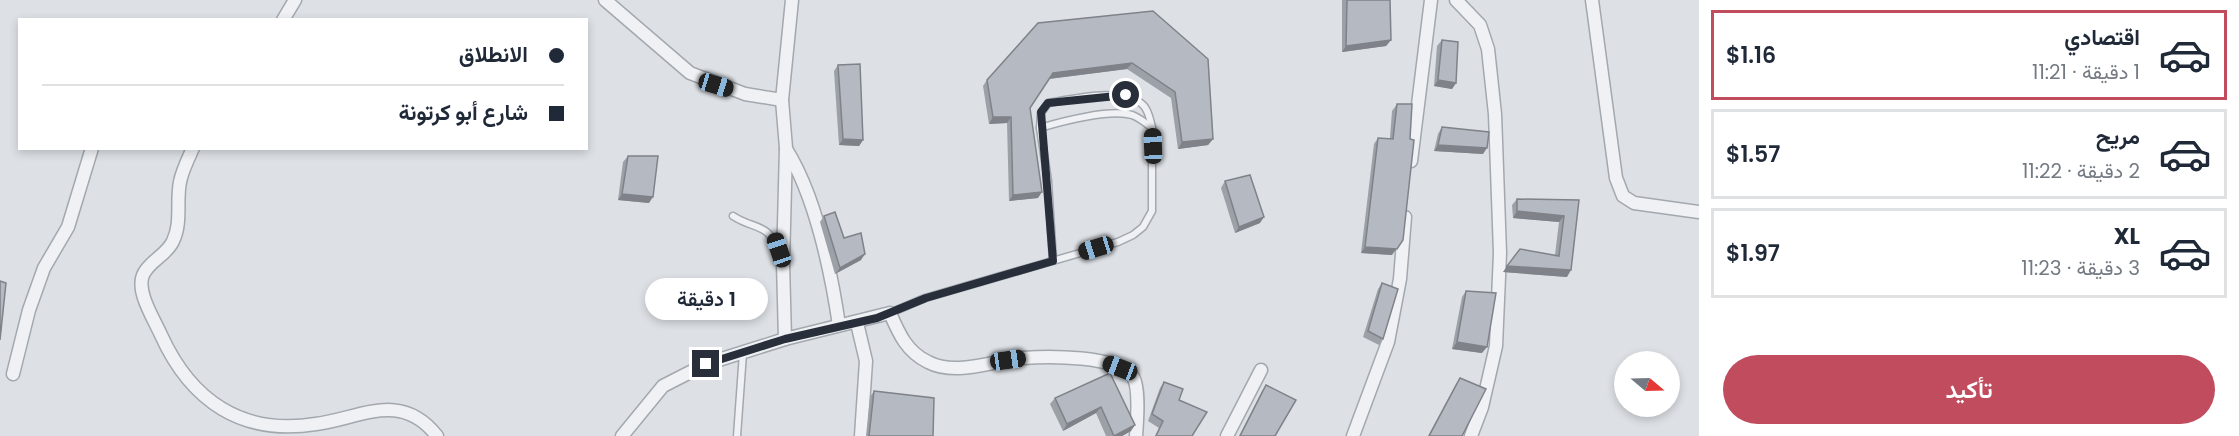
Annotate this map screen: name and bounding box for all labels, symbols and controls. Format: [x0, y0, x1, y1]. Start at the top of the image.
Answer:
text: اقتصادي [2064, 22, 2140, 53]
icon: car [2158, 28, 2212, 82]
text: الانطلاق [459, 39, 528, 70]
text: $1.16 [1726, 40, 1776, 71]
text: 1 دقيقة · 11:21 [2032, 58, 2140, 86]
car [696, 71, 736, 99]
route start [1112, 81, 1139, 108]
text: شارع أبو كرتونة [398, 97, 528, 128]
text: مريح [2096, 121, 2140, 152]
icon: car [2158, 127, 2212, 181]
car [1143, 128, 1163, 164]
text: $1.57 [1726, 139, 1780, 170]
text: 2 دقيقة · 11:22 [2022, 157, 2140, 185]
text: XL [2114, 221, 2140, 252]
icon: car [2158, 226, 2212, 280]
car [765, 230, 793, 270]
car [1076, 234, 1116, 262]
text: $1.97 [1726, 238, 1780, 269]
text: 3 دقيقة · 11:23 [2021, 254, 2140, 282]
callout: 1 دقيقة [644, 277, 768, 319]
text: 1 دقيقة [677, 285, 736, 313]
car [989, 349, 1027, 371]
route end [692, 350, 719, 377]
north arrow [1614, 351, 1680, 417]
map controls [1614, 351, 1680, 417]
car [1100, 353, 1140, 383]
button: تأكيد [1723, 355, 2215, 424]

